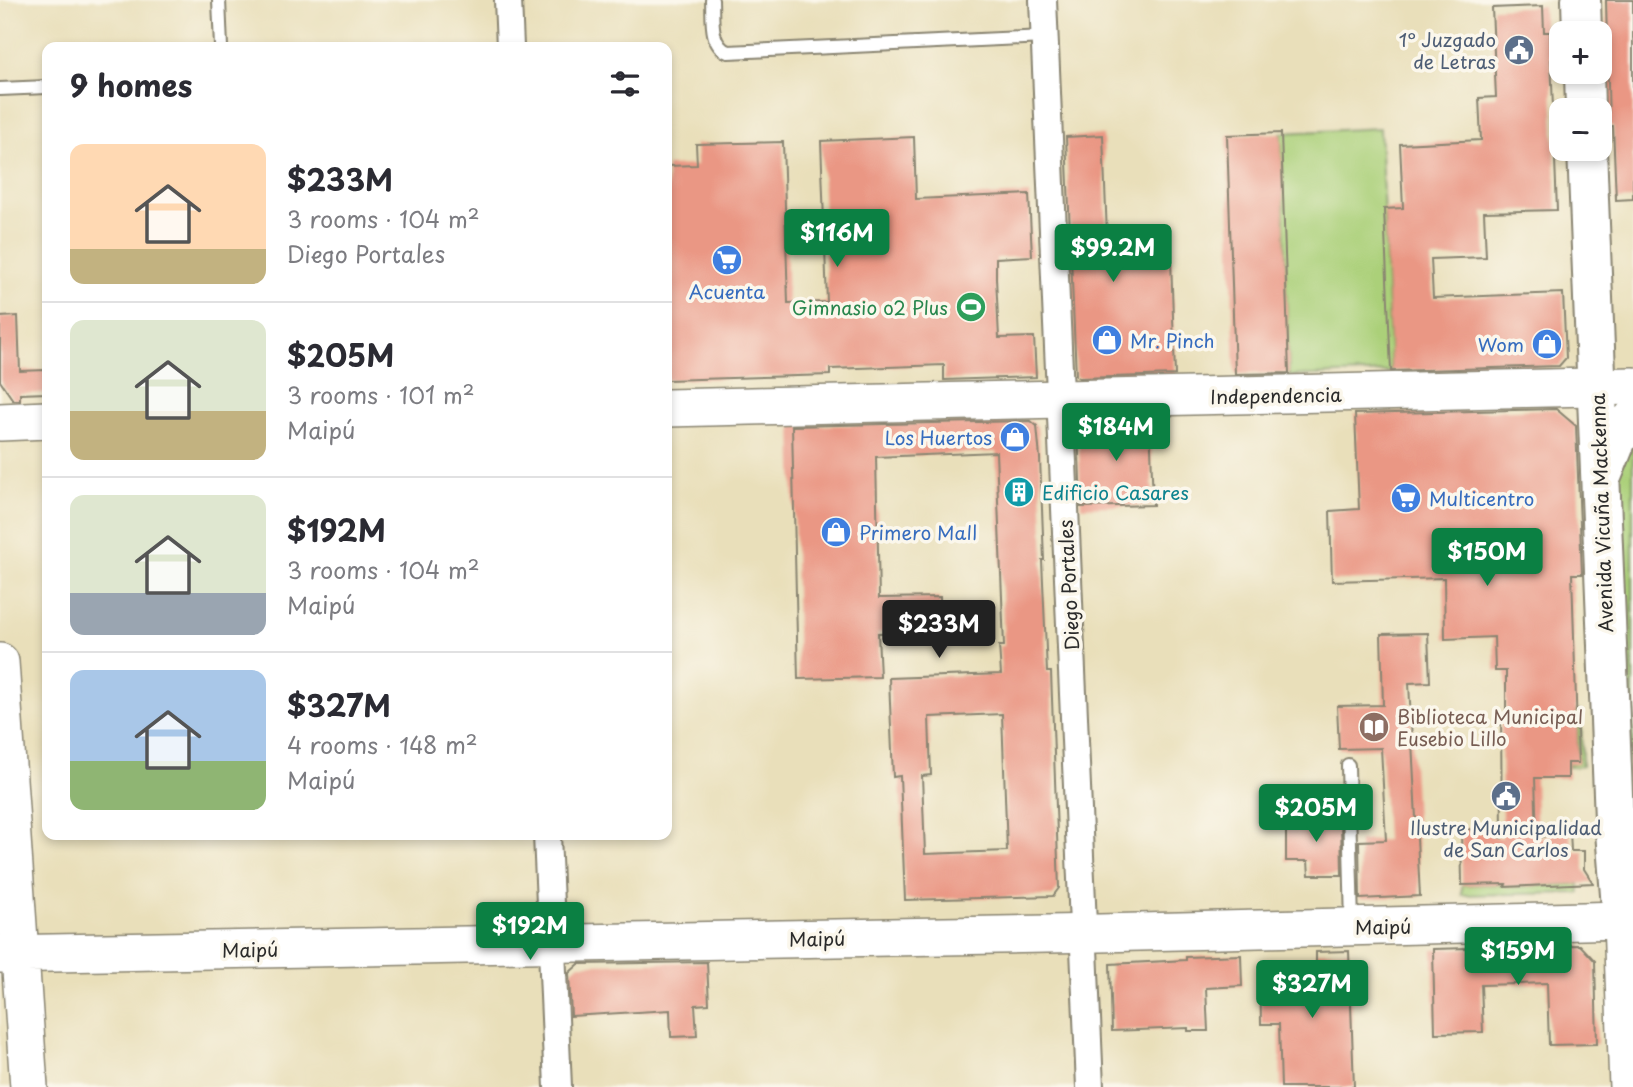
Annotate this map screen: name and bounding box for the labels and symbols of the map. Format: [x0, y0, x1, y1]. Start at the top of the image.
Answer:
place label: 1° Juzgado de Letras [1399, 25, 1496, 75]
public building icon: 1° Juzgado de Letras [1502, 33, 1536, 67]
pin: $116M [788, 210, 886, 269]
pin: $99.2M [1056, 224, 1170, 284]
supermarket icon: Acuenta [710, 243, 744, 277]
place label: Acuenta [689, 277, 765, 305]
sports icon: Gimnasio o2 Plus [954, 290, 988, 324]
place label: Gimnasio o2 Plus [792, 293, 948, 321]
shop icon: Mr. Pinch [1090, 323, 1124, 357]
place label: Mr. Pinch [1130, 326, 1215, 354]
shop icon: Wom [1530, 327, 1564, 361]
place label: Wom [1478, 330, 1524, 358]
street label: Independencia [1210, 380, 1342, 410]
street label: Avenida Vicuña Mackenna [1583, 393, 1619, 633]
pin: $184M [1067, 404, 1165, 463]
shop icon: Los Huertos [998, 420, 1032, 454]
place label: Los Huertos [885, 423, 992, 451]
building icon: Edificio Casares [1002, 475, 1036, 509]
place label: Edificio Casares [1042, 478, 1189, 506]
supermarket icon: Multicentro [1389, 481, 1423, 515]
place label: Multicentro [1429, 484, 1534, 512]
shop icon: Primero Mall [819, 515, 853, 549]
place label: Primero Mall [859, 518, 977, 546]
street label: Diego Portales [1051, 519, 1085, 651]
pin: $150M [1438, 528, 1536, 588]
pin: $233M [890, 600, 988, 660]
place label: Biblioteca Municipal Eusebio Lillo [1397, 702, 1583, 752]
library icon: Biblioteca Municipal Eusebio Lillo [1357, 710, 1391, 744]
public building icon: Ilustre Municipalidad de San Carlos [1489, 779, 1523, 813]
pin: $205M [1267, 784, 1365, 844]
place label: Ilustre Municipalidad de San Carlos [1410, 813, 1602, 863]
pin: $192M [481, 902, 579, 962]
street label: Maipú [1355, 912, 1411, 940]
street label: Maipú [789, 924, 845, 952]
pin: $159M [1469, 928, 1567, 987]
street label: Maipú [222, 935, 278, 963]
pin: $327M [1263, 960, 1361, 1020]

